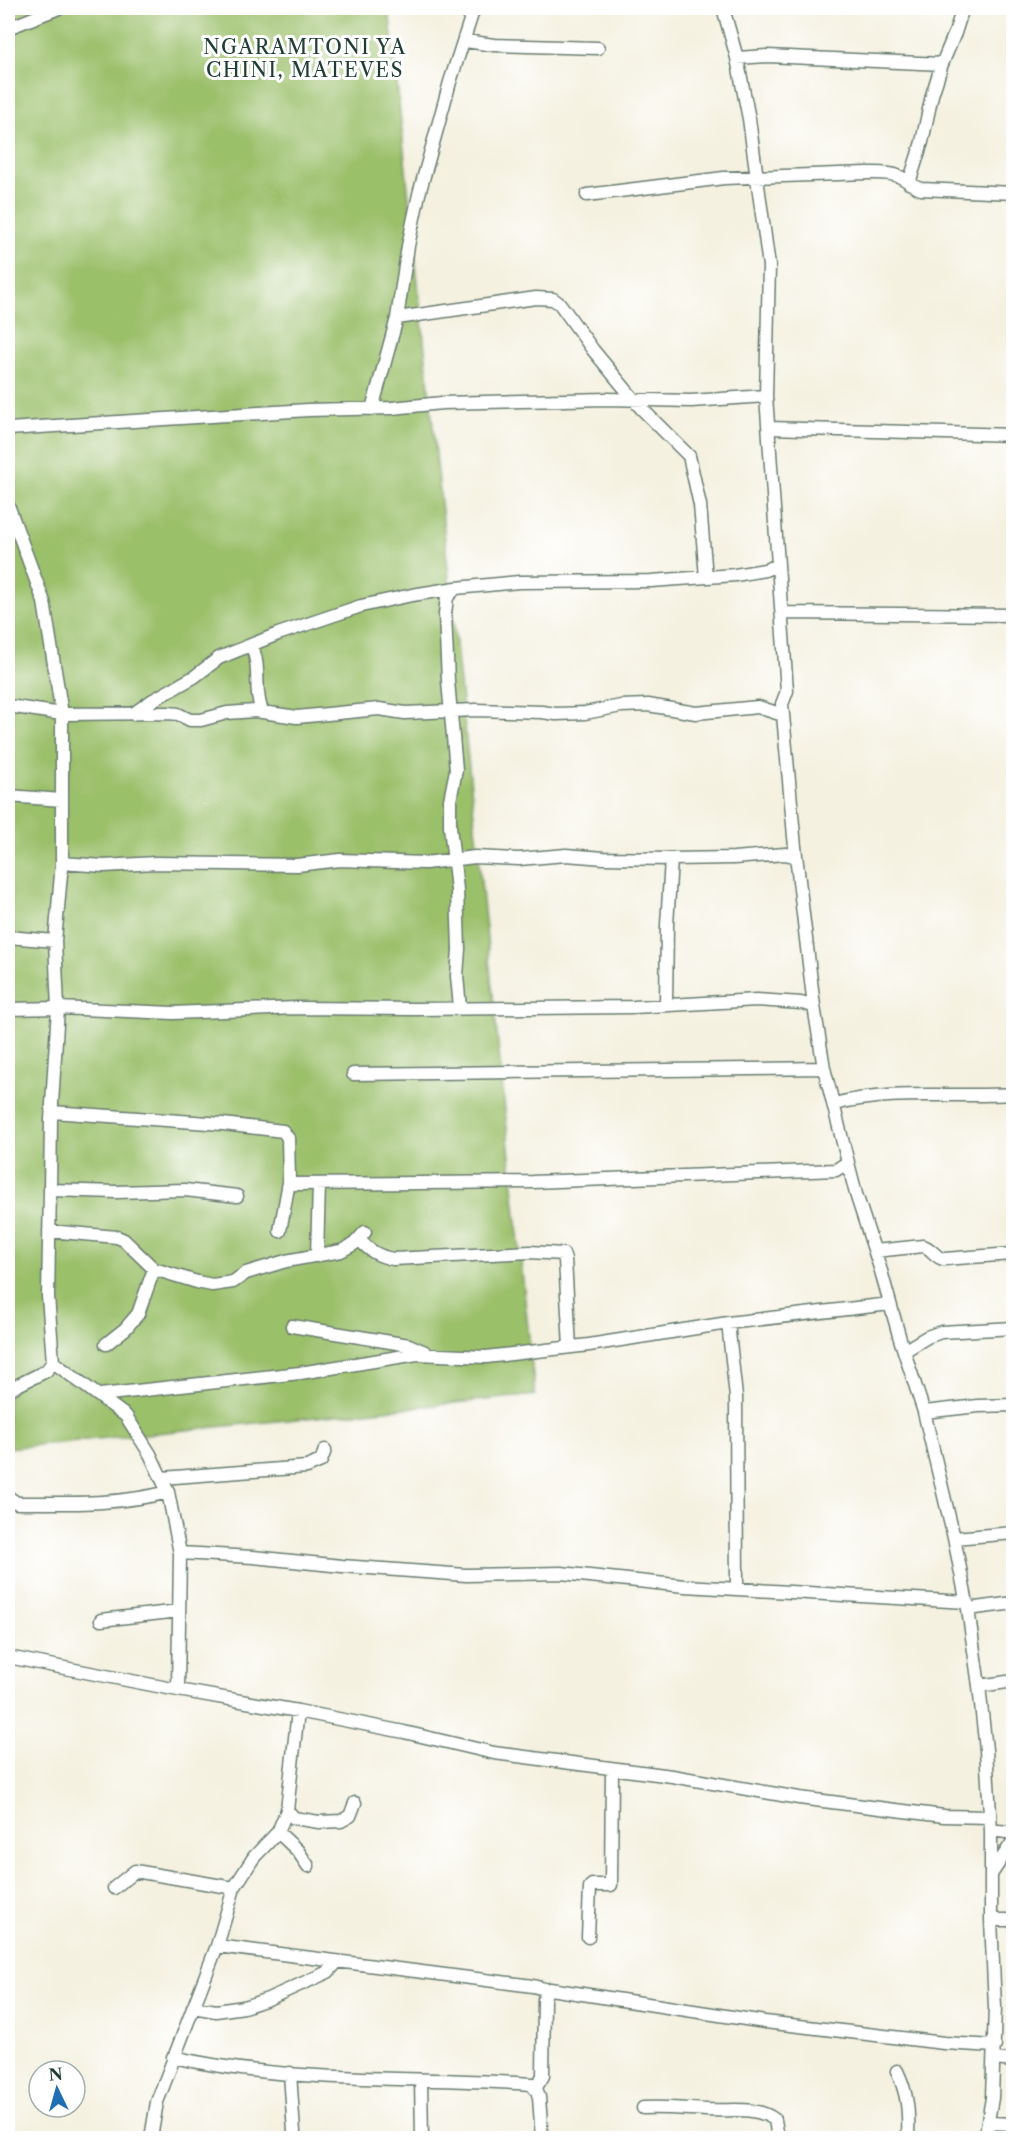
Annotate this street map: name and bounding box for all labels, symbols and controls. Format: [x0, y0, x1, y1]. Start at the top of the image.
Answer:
district label: NGARAMTONI YA CHINI, MATEVES [203, 35, 407, 82]
north arrow [27, 2059, 87, 2119]
text: N [48, 2063, 64, 2085]

